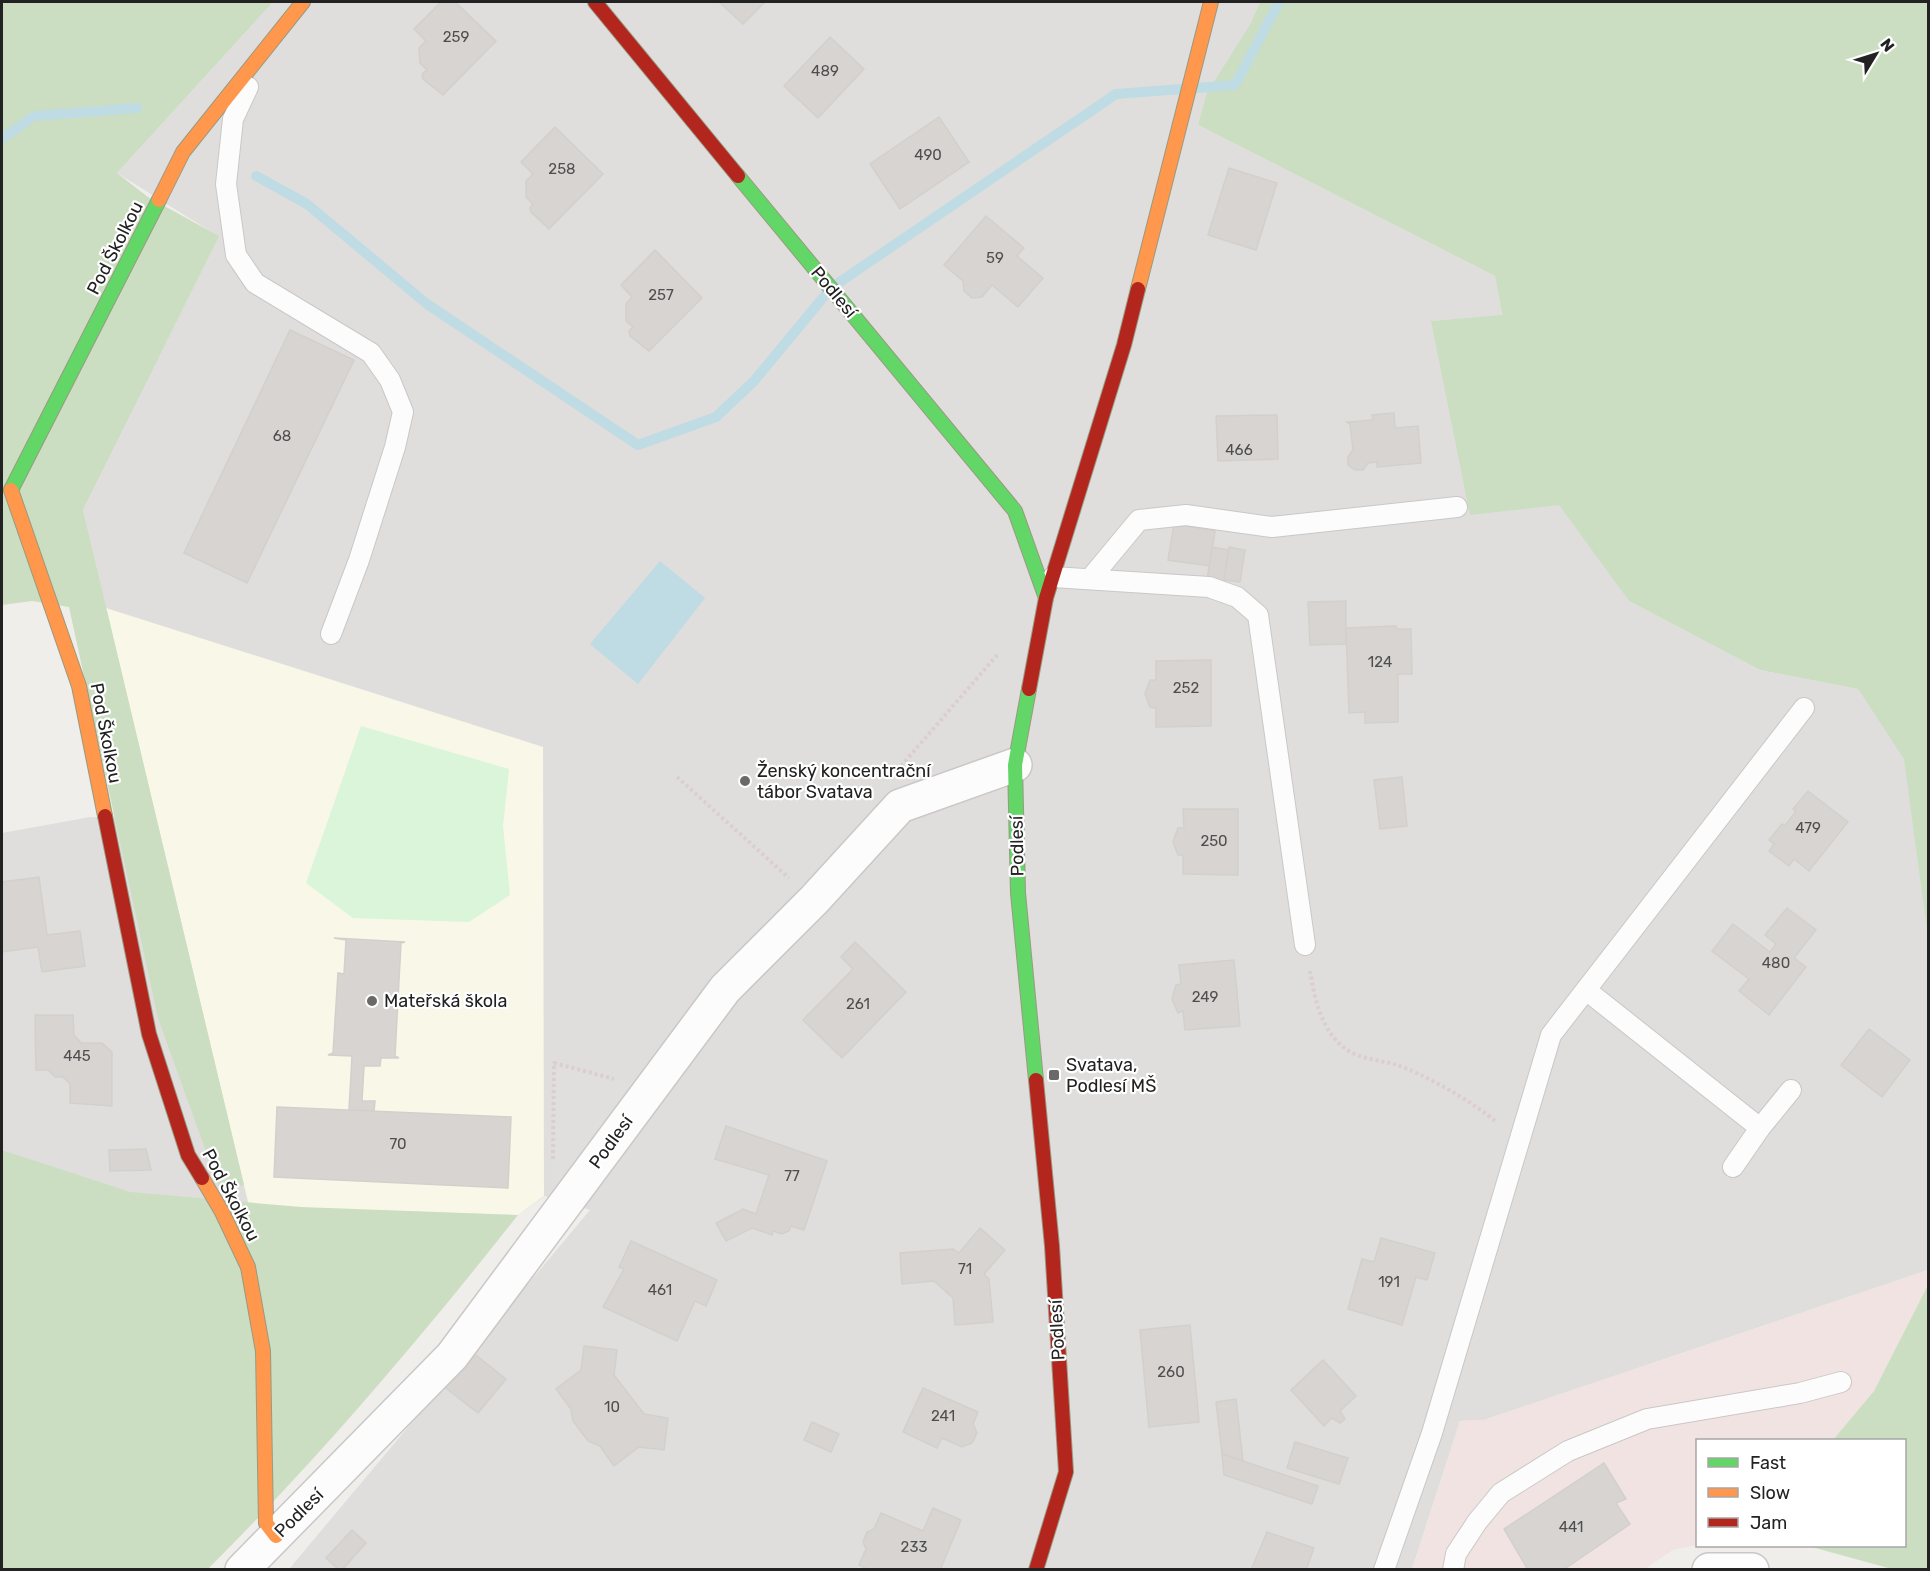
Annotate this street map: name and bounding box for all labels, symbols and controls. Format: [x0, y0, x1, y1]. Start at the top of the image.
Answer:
north arrow [1846, 24, 1906, 84]
house number: 259 [443, 28, 469, 46]
text: N [1876, 35, 1898, 55]
house number: 489 [811, 62, 839, 80]
house number: 490 [914, 146, 942, 164]
house number: 258 [548, 160, 576, 178]
street label: Pod Školkou [82, 198, 148, 298]
house number: 59 [986, 249, 1004, 267]
street label: Podlesí [806, 262, 863, 323]
house number: 257 [648, 286, 674, 304]
house number: 68 [273, 427, 291, 445]
house number: 466 [1225, 441, 1253, 459]
house number: 124 [1368, 653, 1392, 671]
house number: 252 [1173, 679, 1199, 697]
street label: Pod Školkou [86, 681, 126, 785]
place label: Ženský koncentrační tábor Svatava [757, 760, 932, 803]
marker: Ženský koncentrační tábor Svatava [738, 774, 752, 788]
street label: Podlesí [1005, 814, 1029, 876]
house number: 479 [1795, 819, 1821, 837]
house number: 250 [1200, 832, 1228, 850]
house number: 480 [1762, 954, 1790, 972]
house number: 249 [1192, 988, 1218, 1006]
place label: Mateřská škola [384, 990, 507, 1012]
marker: Mateřská škola [365, 994, 379, 1008]
house number: 261 [846, 995, 870, 1013]
house number: 445 [63, 1047, 91, 1065]
place label: Svatava, Podlesí MŠ [1066, 1054, 1156, 1097]
marker: Svatava, Podlesí MŠ [1047, 1068, 1061, 1082]
street label: Podlesí [584, 1110, 639, 1173]
house number: 70 [389, 1135, 407, 1153]
street label: Pod Školkou [197, 1145, 265, 1245]
house number: 77 [784, 1167, 800, 1185]
house number: 71 [958, 1260, 972, 1278]
house number: 191 [1378, 1273, 1400, 1291]
house number: 461 [648, 1281, 672, 1299]
street label: Podlesí [1044, 1298, 1070, 1361]
house number: 260 [1157, 1363, 1185, 1381]
house number: 10 [604, 1398, 620, 1416]
house number: 241 [931, 1407, 955, 1425]
legend [1696, 1439, 1906, 1547]
text: Fast [1750, 1452, 1786, 1474]
text: Slow [1750, 1482, 1790, 1504]
street label: Podlesí [270, 1483, 329, 1542]
text: Jam [1750, 1512, 1787, 1534]
house number: 441 [1559, 1518, 1583, 1536]
house number: 233 [901, 1538, 927, 1556]

